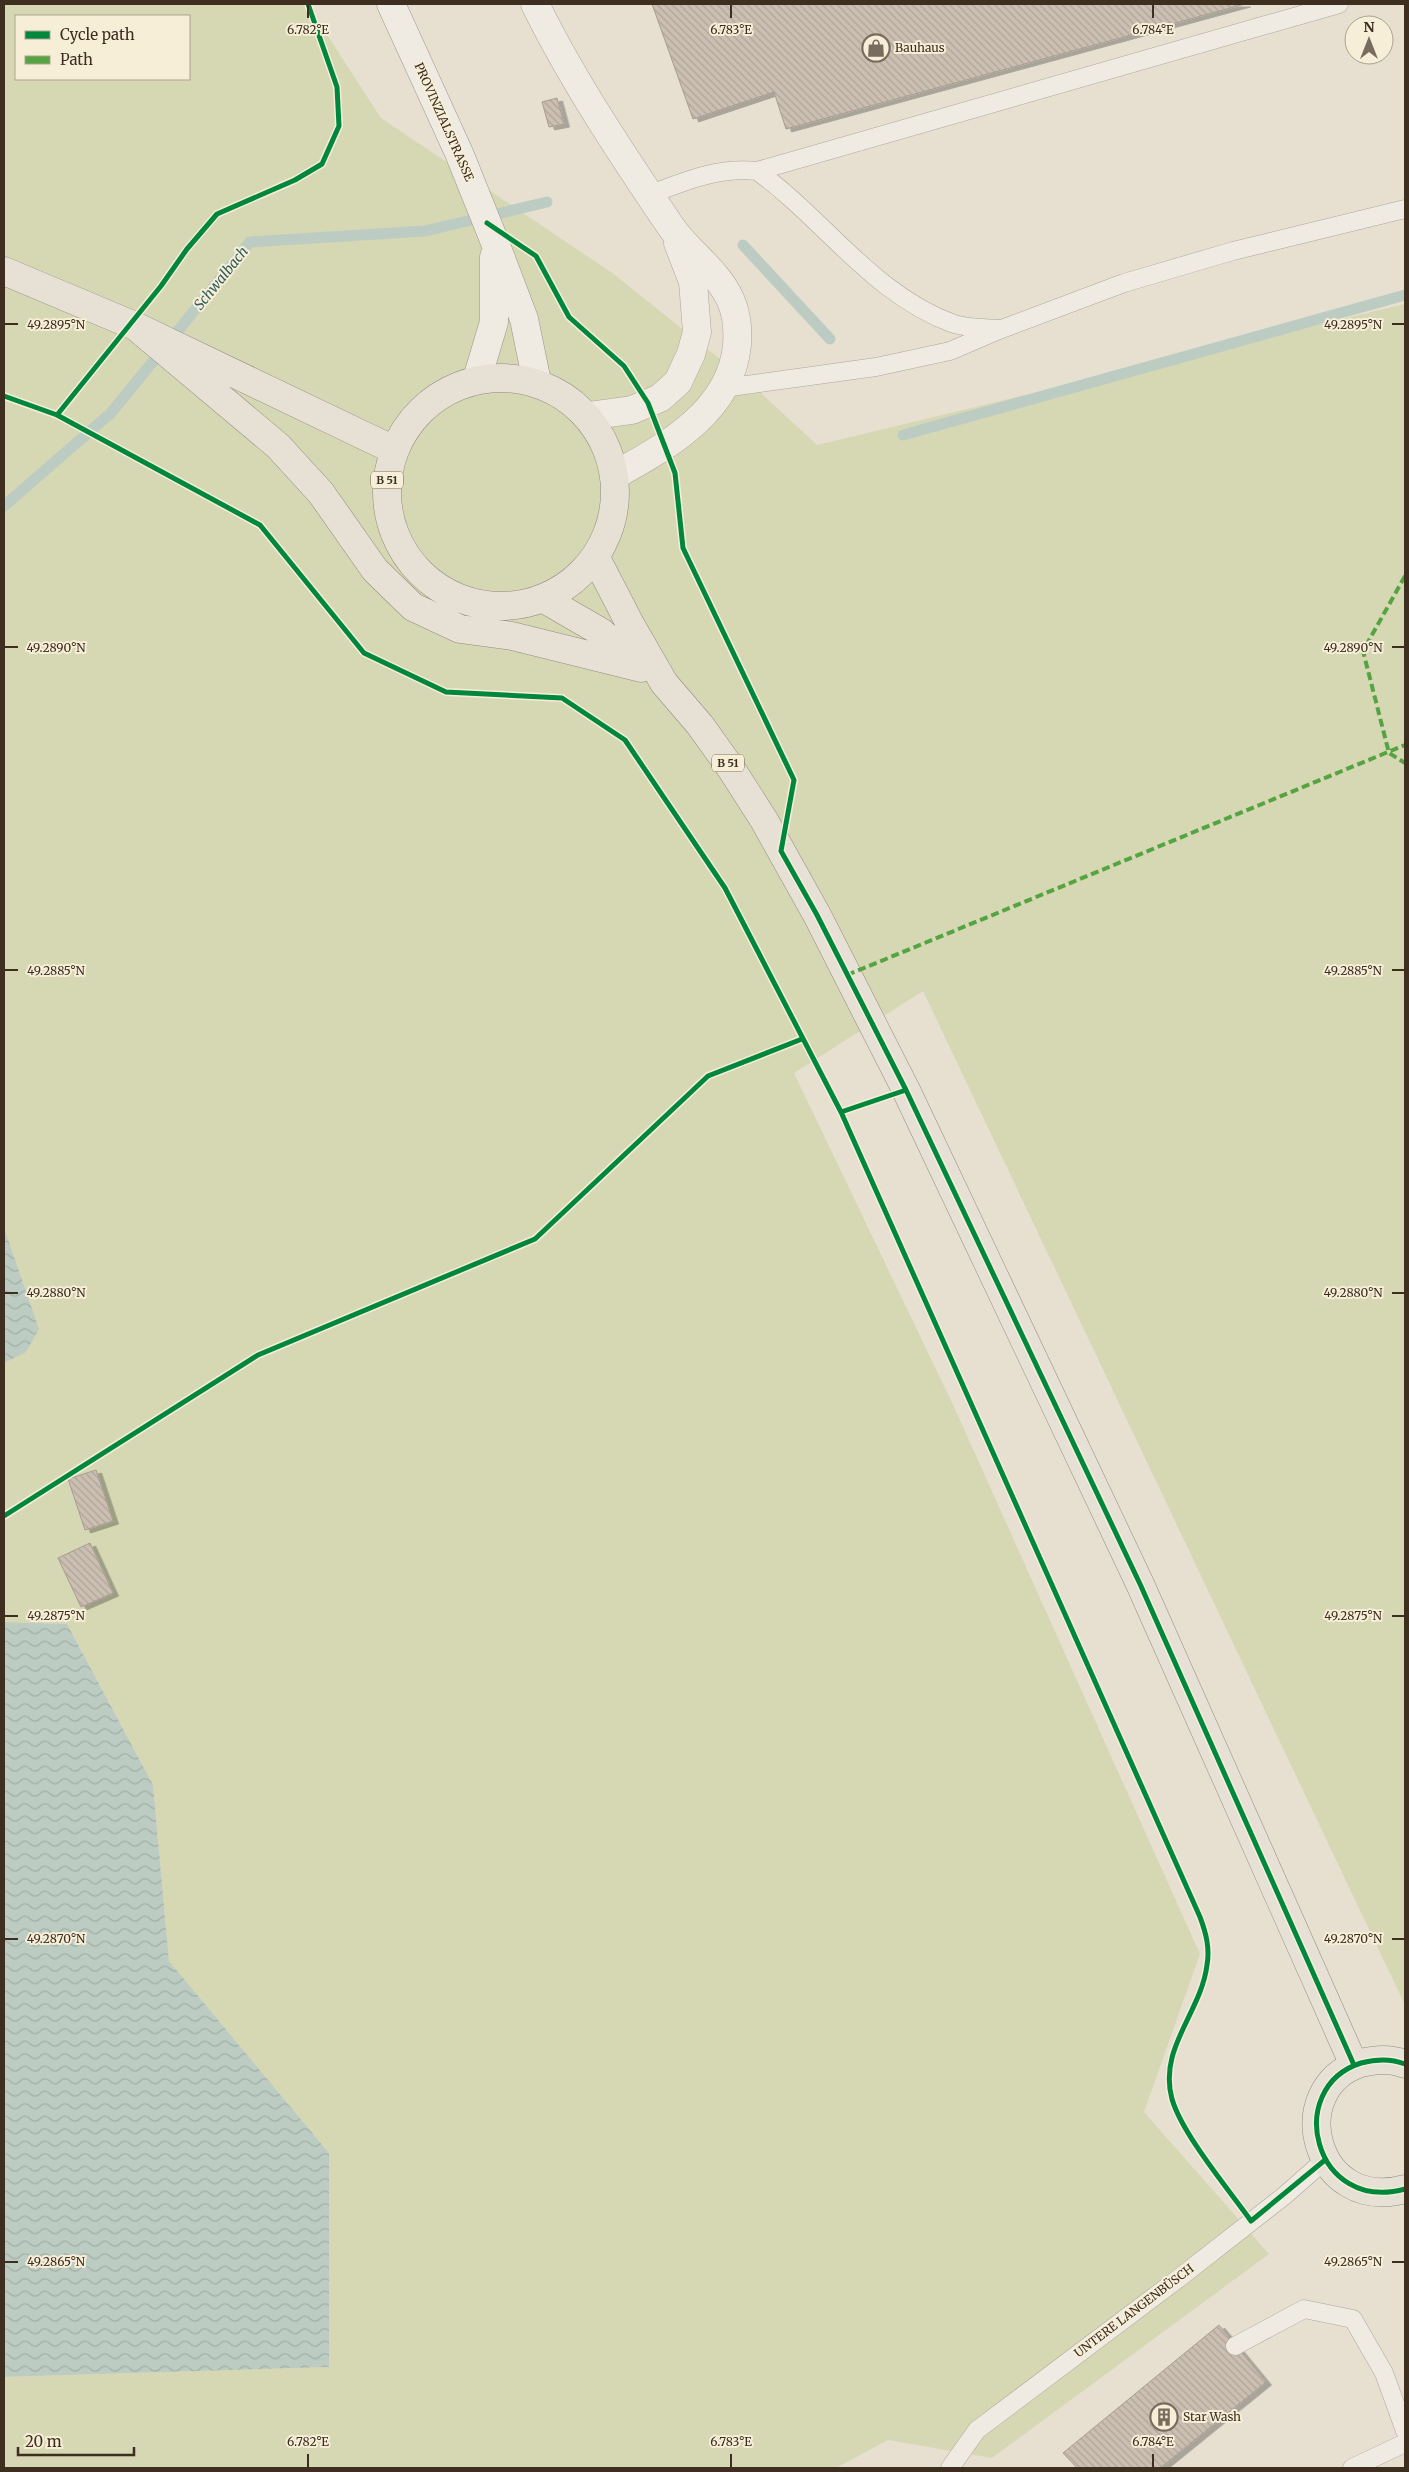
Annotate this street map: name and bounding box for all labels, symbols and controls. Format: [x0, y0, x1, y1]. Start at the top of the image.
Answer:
legend [15, 15, 190, 80]
north arrow [1344, 15, 1394, 65]
text: N [1363, 18, 1375, 36]
text: 6.782°E [287, 22, 329, 37]
text: 6.783°E [710, 22, 752, 37]
text: 6.784°E [1132, 22, 1174, 37]
text: Cycle path [60, 25, 135, 44]
shop icon: Bauhaus [861, 33, 891, 63]
place label: Bauhaus [895, 40, 945, 55]
text: Path [60, 50, 93, 69]
street label: PROVINZIALSTRASSE [411, 60, 478, 184]
water label: Schwalbach [190, 243, 252, 313]
text: 49.2895°N [27, 317, 86, 332]
text: 49.2895°N [1324, 317, 1383, 332]
road number: B 51 [371, 472, 403, 488]
text: 49.2890°N [26, 640, 86, 655]
text: 49.2890°N [1323, 640, 1383, 655]
road number: B 51 [712, 754, 744, 771]
text: 49.2885°N [27, 963, 86, 978]
text: 49.2885°N [1324, 963, 1383, 978]
text: 49.2880°N [26, 1285, 86, 1300]
text: 49.2880°N [1323, 1285, 1383, 1300]
text: 49.2875°N [27, 1608, 85, 1623]
text: 49.2875°N [1324, 1608, 1382, 1623]
text: 49.2870°N [27, 1931, 86, 1946]
text: 49.2870°N [1324, 1931, 1383, 1946]
text: 49.2865°N [27, 2254, 86, 2269]
text: 49.2865°N [1324, 2254, 1383, 2269]
street label: UNTERE LANGENBÜSCH [1071, 2261, 1197, 2360]
building icon: Star Wash [1149, 2402, 1179, 2432]
place label: Star Wash [1183, 2409, 1241, 2424]
scale bar [18, 2424, 134, 2456]
text: 20 m [25, 2432, 62, 2451]
text: 6.782°E [287, 2434, 329, 2449]
text: 6.783°E [710, 2434, 752, 2449]
text: 6.784°E [1132, 2434, 1174, 2449]

